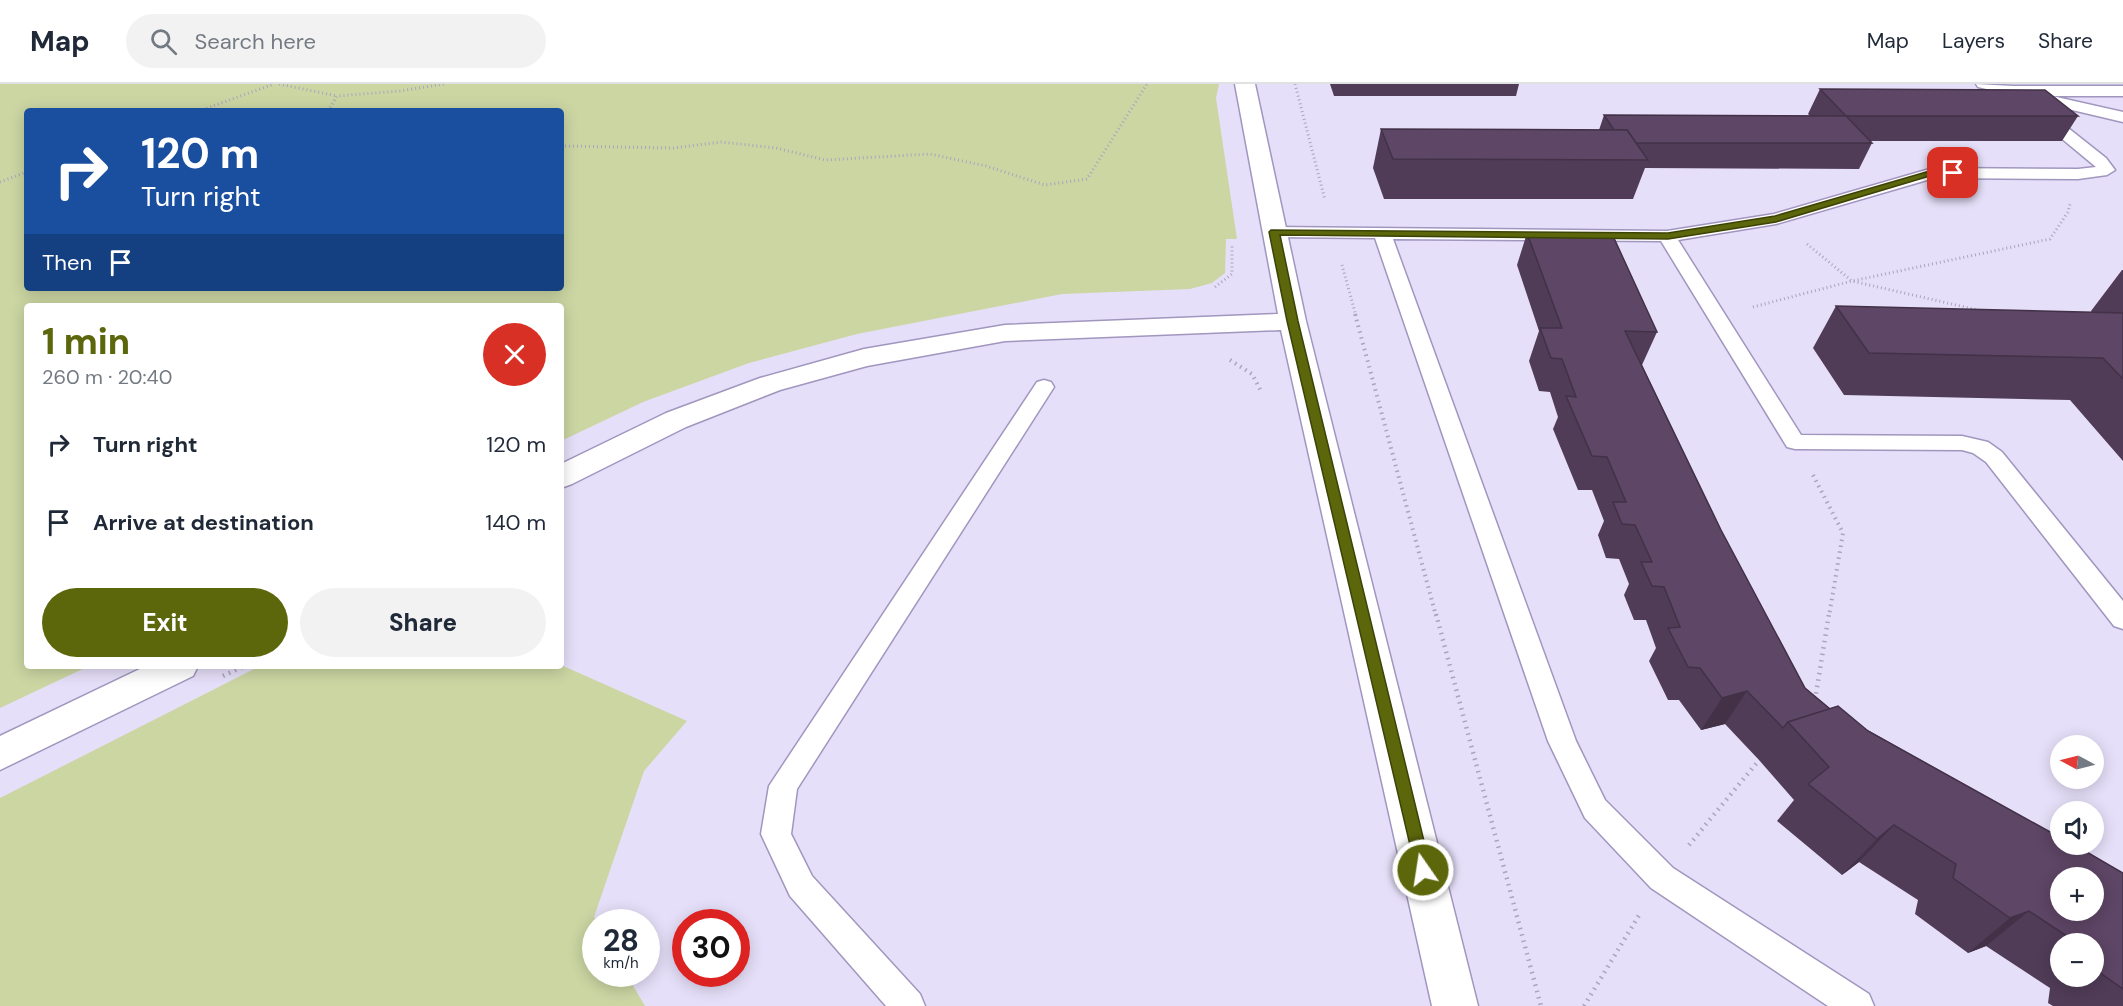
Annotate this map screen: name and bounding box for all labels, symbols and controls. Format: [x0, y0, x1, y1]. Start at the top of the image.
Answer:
search box [126, 14, 546, 68]
text: Map [30, 23, 90, 60]
icon: search [147, 25, 180, 58]
text: Search here [195, 27, 316, 56]
text: Map [1867, 27, 1909, 55]
text: Layers [1942, 27, 2005, 55]
text: Share [2038, 27, 2093, 55]
text: 120 m [141, 126, 259, 181]
icon: right [42, 132, 120, 210]
pin [1927, 147, 1978, 198]
icon: arrive [1936, 156, 1969, 189]
text: Turn right [141, 179, 261, 214]
icon: arrive [104, 246, 137, 279]
text: Then [42, 248, 92, 277]
text: 1 min [42, 318, 130, 365]
button: close [483, 323, 546, 386]
text: 260 m · 20:40 [42, 364, 172, 390]
icon: right [42, 428, 75, 461]
text: Turn right [93, 430, 198, 459]
text: 120 m [486, 430, 546, 459]
icon: arrive [42, 506, 75, 539]
text: Arrive at destination [93, 508, 314, 537]
text: 140 m [485, 508, 546, 537]
button: Exit [42, 588, 288, 657]
button: Share [300, 588, 546, 657]
north arrow [2050, 735, 2104, 789]
map controls [2050, 735, 2104, 987]
button: sound [2050, 801, 2104, 855]
position arrow [1391, 838, 1455, 902]
button: + [2050, 867, 2104, 921]
speed limit sign: 30 [672, 909, 750, 987]
text: 28 [603, 921, 639, 960]
button: − [2050, 933, 2104, 987]
text: km/h [603, 953, 639, 973]

